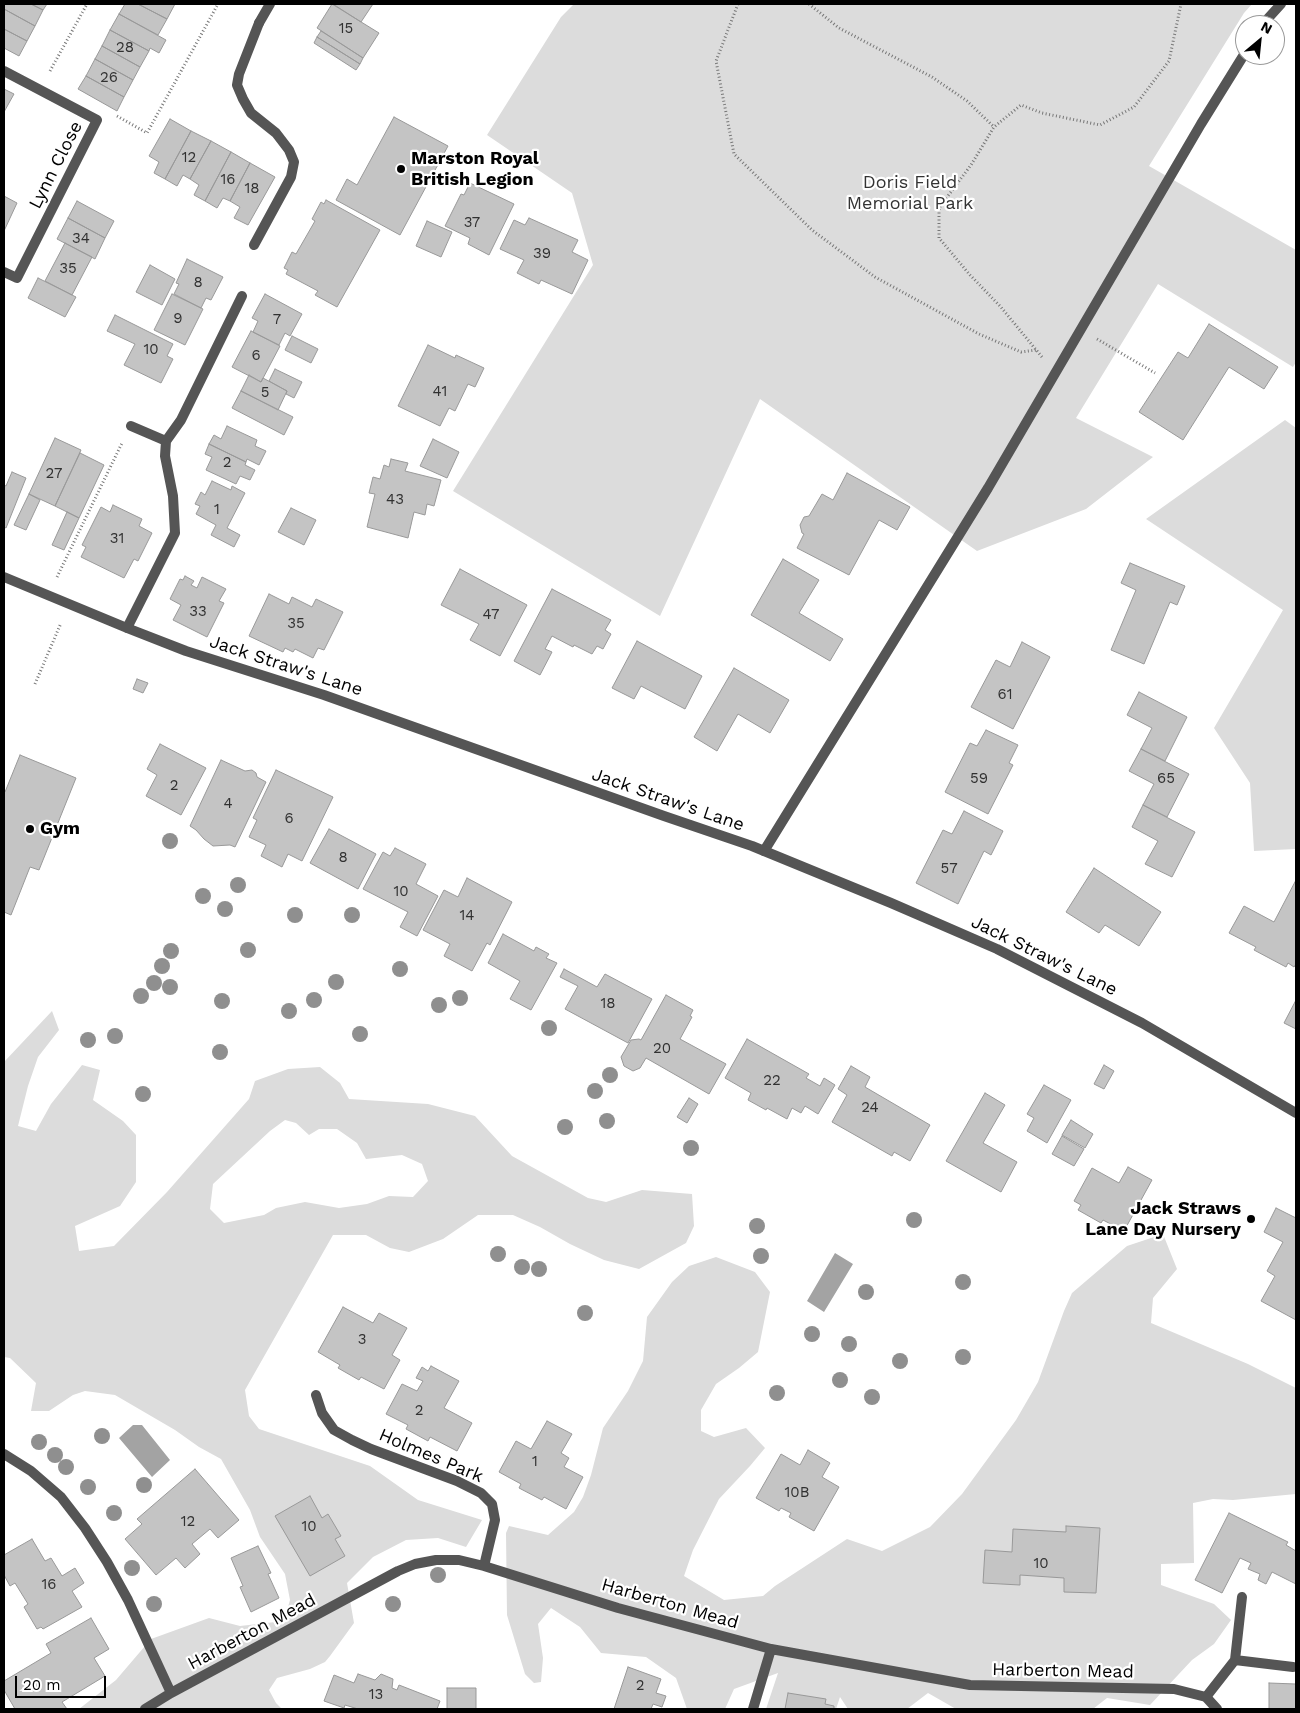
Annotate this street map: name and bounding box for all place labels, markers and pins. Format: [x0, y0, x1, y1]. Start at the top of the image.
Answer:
place label: Marston Royal British Legion [411, 148, 539, 190]
marker: Marston Royal British Legion [395, 163, 407, 175]
place label: Gym [40, 818, 80, 840]
marker: Gym [24, 823, 36, 835]
place label: Jack Straws Lane Day Nursery [1085, 1198, 1241, 1240]
marker: Jack Straws Lane Day Nursery [1245, 1213, 1257, 1225]

